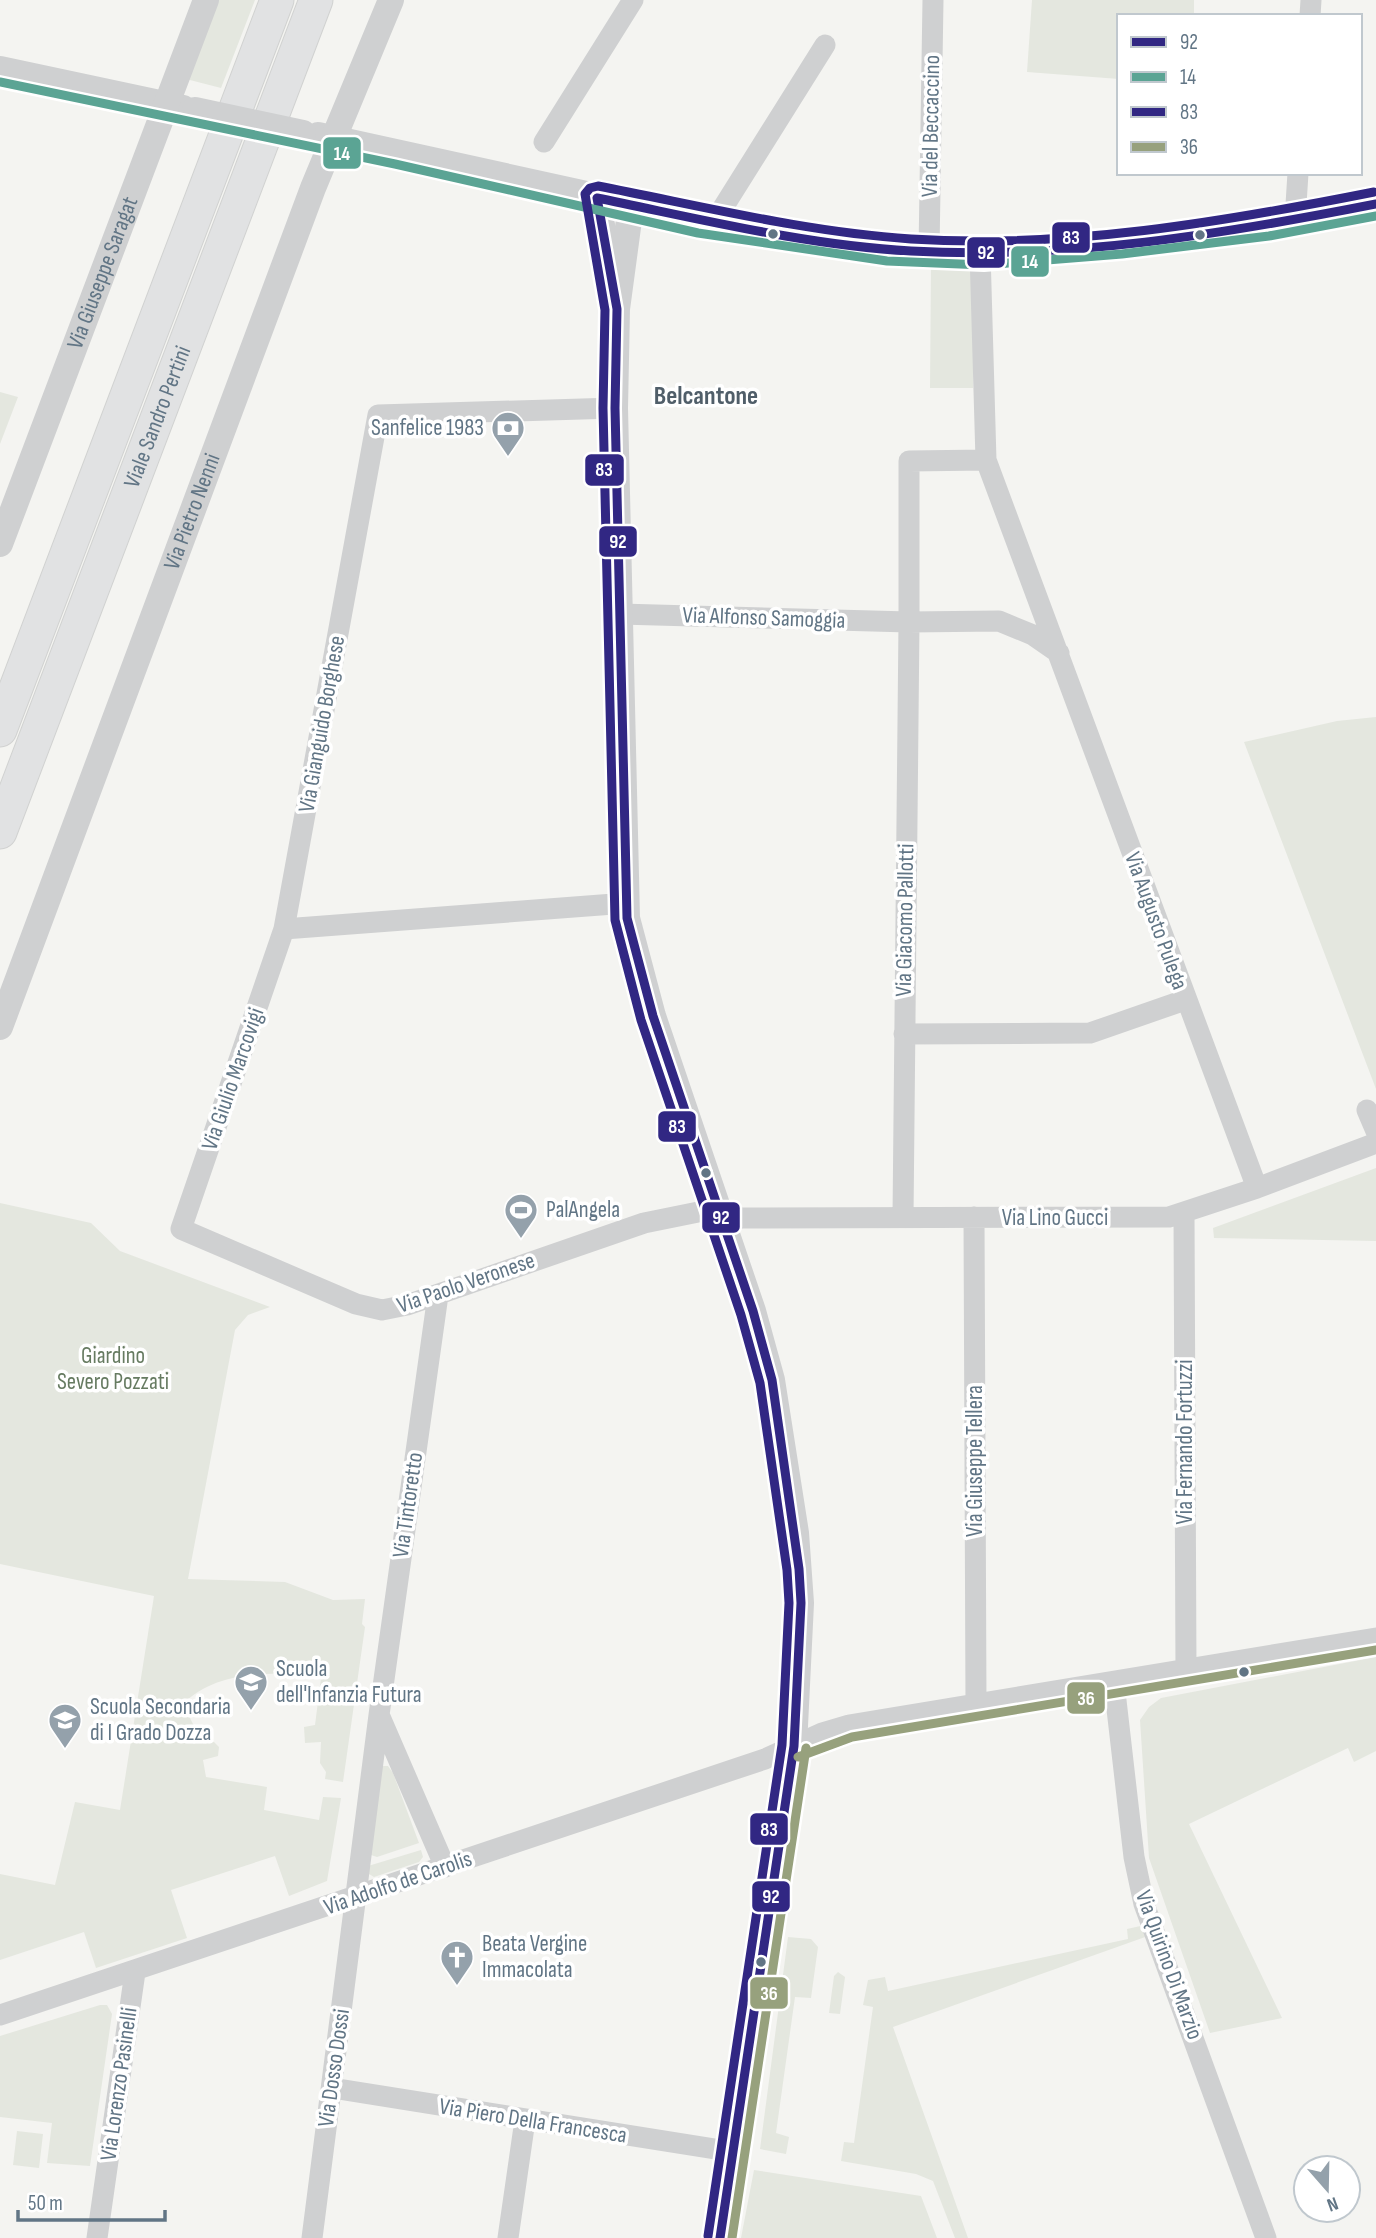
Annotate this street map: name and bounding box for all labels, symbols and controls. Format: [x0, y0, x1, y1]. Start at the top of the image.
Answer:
legend [1117, 14, 1362, 175]
text: 92 [1180, 30, 1198, 55]
street label: Via del Beccaccino [916, 55, 946, 197]
text: 14 [1180, 65, 1196, 90]
text: 83 [1180, 100, 1198, 125]
text: 36 [1180, 135, 1198, 160]
line badge: 14 [322, 136, 362, 170]
text: 14 [334, 143, 350, 166]
street label: Via Giuseppe Saragat [61, 193, 144, 353]
line badge: 83 [1051, 221, 1091, 254]
unlabelled marker [766, 227, 780, 241]
text: 83 [1062, 227, 1080, 250]
unlabelled marker [1193, 228, 1207, 242]
line badge: 92 [966, 236, 1006, 269]
text: 92 [977, 242, 995, 265]
line badge: 14 [1010, 245, 1050, 278]
text: 14 [1022, 251, 1038, 274]
street label: Viale Sandro Pertini [118, 342, 197, 492]
district label: Belcantone [654, 381, 758, 412]
bank icon: Sanfelice 1983 [489, 409, 527, 458]
place label: Sanfelice 1983 [371, 414, 484, 442]
street label: Via Pietro Nenni [158, 450, 227, 574]
line badge: 83 [584, 453, 625, 487]
text: 83 [595, 459, 613, 482]
line badge: 92 [598, 525, 638, 558]
text: 92 [609, 531, 627, 554]
street label: Via Alfonso Samoggia [682, 601, 846, 635]
street label: Via Gianguido Borghese [293, 633, 351, 815]
street label: Via Giacomo Pallotti [890, 843, 920, 997]
street label: Via Augusto Pulega [1118, 848, 1194, 994]
street label: Via Giulio Marcovigi [196, 1004, 270, 1154]
line badge: 83 [657, 1110, 697, 1143]
text: 83 [668, 1116, 686, 1139]
unlabelled marker [699, 1166, 713, 1180]
sports icon: PalAngela [502, 1191, 540, 1240]
place label: PalAngela [546, 1196, 620, 1224]
line badge: 92 [701, 1201, 741, 1234]
street label: Via Lino Gucci [1002, 1204, 1108, 1232]
text: 92 [712, 1207, 730, 1230]
street label: Via Paolo Veronese [394, 1246, 538, 1320]
park label: Giardino Severo Pozzati [57, 1342, 169, 1396]
street label: Via Fernando Fortuzzi [1171, 1360, 1199, 1524]
street label: Via Giuseppe Tellera [961, 1385, 989, 1537]
street label: Via Tintoretto [387, 1451, 429, 1559]
place label: Scuola dell'Infanzia Futura [276, 1655, 422, 1709]
school or university icon: Scuola dell'Infanzia Futura [232, 1663, 270, 1712]
unlabelled marker [1237, 1665, 1251, 1679]
line badge: 36 [1066, 1681, 1106, 1715]
text: 36 [1077, 1688, 1095, 1711]
place label: Scuola Secondaria di I Grado Dozza [90, 1693, 231, 1747]
school or university icon: Scuola Secondaria di I Grado Dozza [46, 1701, 84, 1750]
line badge: 83 [749, 1812, 789, 1846]
text: 83 [760, 1819, 778, 1842]
street label: Via Adolfo de Carolis [320, 1845, 476, 1921]
line badge: 92 [751, 1880, 791, 1913]
text: 92 [762, 1886, 780, 1909]
street label: Via Quirino Di Marzio [1129, 1887, 1209, 2043]
place label: Beata Vergine Immacolata [482, 1930, 587, 1984]
church icon: Beata Vergine Immacolata [438, 1938, 476, 1987]
unlabelled marker [754, 1955, 768, 1969]
line badge: 36 [749, 1976, 789, 2010]
text: 36 [760, 1983, 778, 2006]
street label: Via Lorenzo Pasinelli [94, 2005, 144, 2163]
street label: Via Dosso Dossi [312, 2007, 356, 2129]
street label: Via Piero Della Francesca [437, 2092, 629, 2150]
north arrow [1292, 2154, 1362, 2224]
scale bar [18, 2178, 164, 2222]
text: 50 m [28, 2191, 63, 2216]
text: N [1324, 2191, 1341, 2216]

